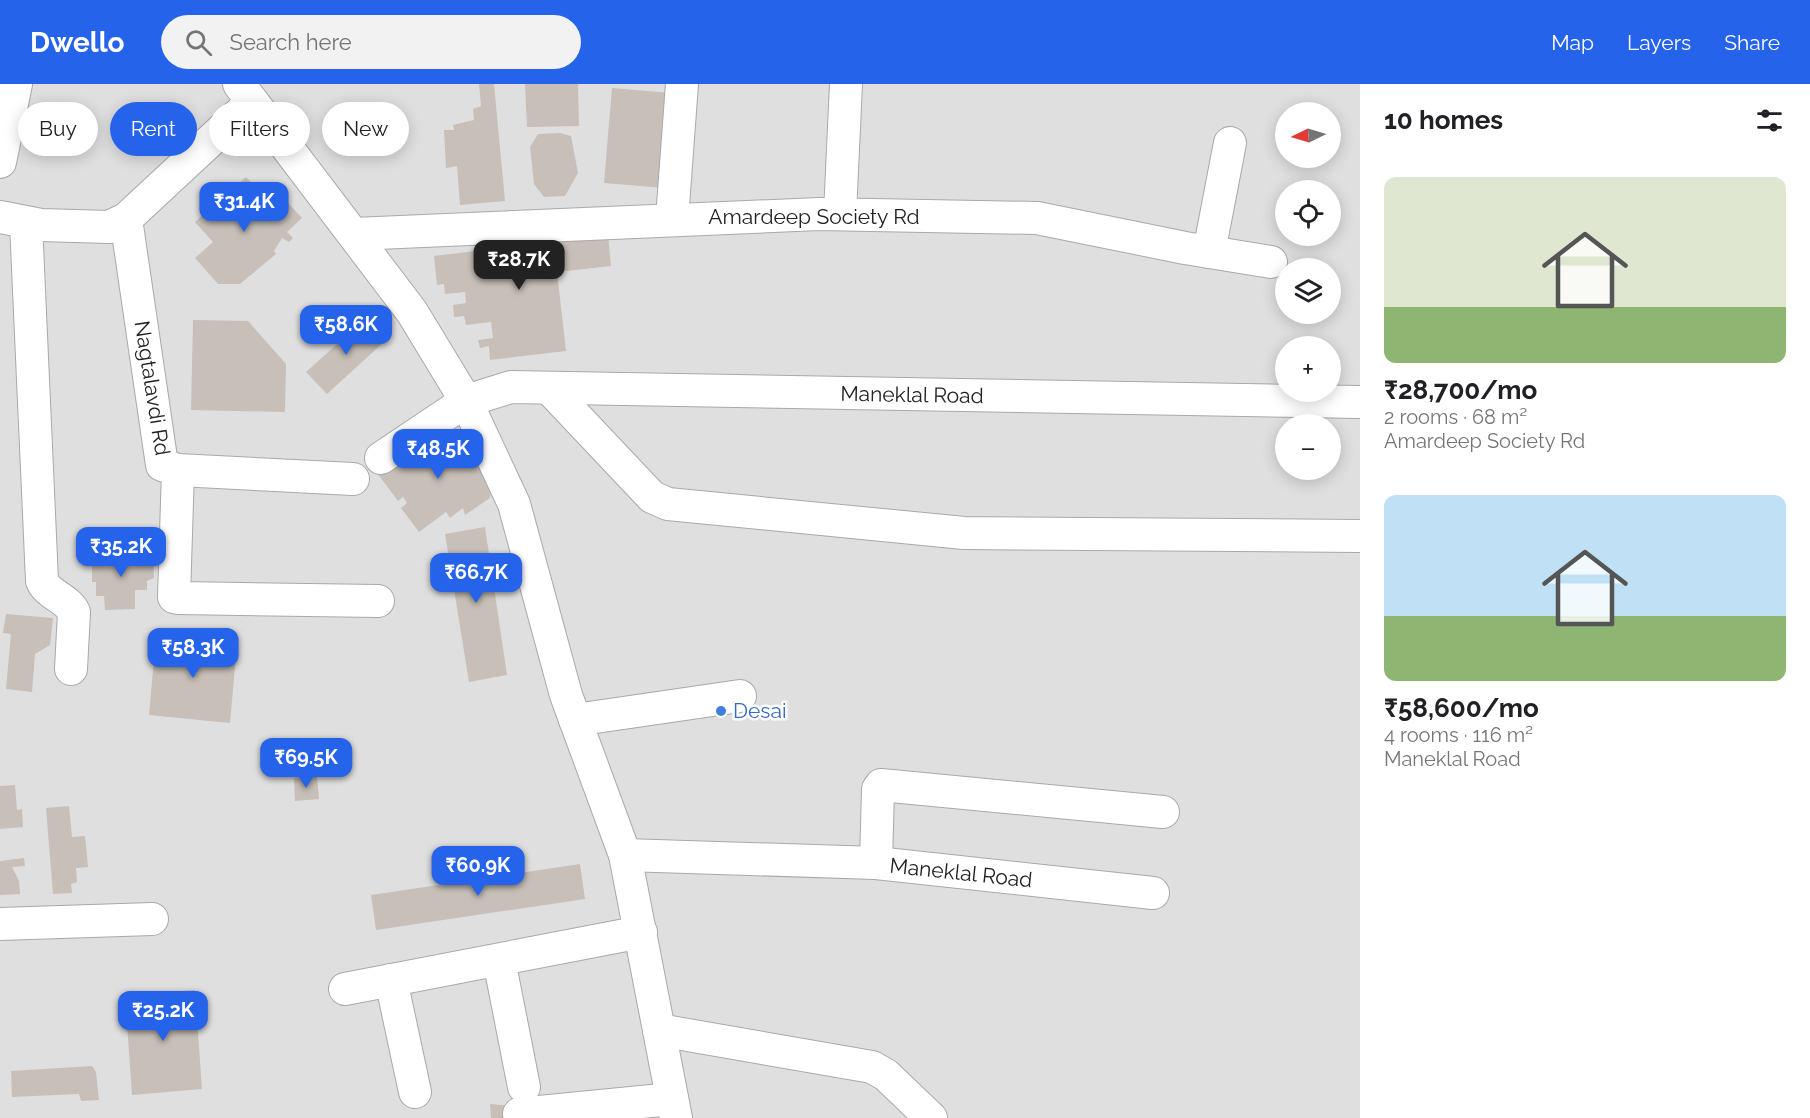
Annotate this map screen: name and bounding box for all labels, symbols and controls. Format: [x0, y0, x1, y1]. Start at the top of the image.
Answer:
search box [161, 15, 581, 69]
text: Dwello [30, 26, 125, 59]
icon: search [182, 26, 215, 59]
text: Search here [230, 29, 352, 55]
text: Map [1551, 30, 1594, 55]
text: Layers [1627, 30, 1691, 55]
text: Share [1724, 30, 1780, 55]
chip: Buy [18, 102, 98, 156]
chip: Rent [110, 102, 197, 156]
chip: Filters [209, 102, 310, 156]
chip: New [322, 102, 409, 156]
north arrow [1275, 102, 1341, 168]
map controls [1275, 102, 1341, 480]
icon: filters [1753, 104, 1786, 137]
text: 10 homes [1384, 105, 1503, 135]
button: locate [1275, 180, 1341, 246]
pin: ₹31.4K [195, 182, 293, 233]
text: ₹31.4K [213, 189, 275, 213]
street label: Amardeep Society Rd [708, 204, 920, 229]
icon: home [1531, 216, 1639, 324]
pin: ₹28.7K [470, 240, 568, 291]
text: ₹28.7K [488, 247, 550, 271]
button: layers [1275, 258, 1341, 324]
pin: ₹58.6K [297, 305, 395, 356]
text: ₹58.6K [314, 312, 378, 336]
street label: Nagtalavdi Rd [130, 319, 175, 457]
button: + [1275, 336, 1341, 402]
text: ₹28,700/mo [1384, 375, 1537, 405]
street label: Maneklal Road [840, 381, 984, 408]
text: 2 rooms · 68 m² [1384, 405, 1527, 429]
button: − [1275, 414, 1341, 480]
pin: ₹48.5K [389, 429, 487, 480]
text: Amardeep Society Rd [1384, 429, 1585, 453]
text: ₹48.5K [406, 436, 470, 460]
pin: ₹35.2K [72, 527, 170, 578]
text: ₹35.2K [90, 534, 152, 558]
icon: home [1531, 534, 1639, 642]
pin: ₹66.7K [427, 553, 525, 604]
text: ₹66.7K [444, 560, 508, 584]
pin: ₹58.3K [144, 628, 242, 679]
text: ₹58.3K [162, 635, 224, 659]
text: ₹58,600/mo [1384, 693, 1539, 723]
place label: Desai [733, 698, 787, 723]
marker: Desai [714, 704, 728, 718]
text: 4 rooms · 116 m² [1384, 723, 1533, 747]
pin: ₹69.5K [257, 738, 355, 789]
text: ₹69.5K [274, 745, 338, 769]
text: Maneklal Road [1384, 747, 1521, 771]
pin: ₹60.9K [429, 846, 527, 897]
text: ₹60.9K [446, 853, 510, 877]
street label: Maneklal Road [888, 853, 1034, 892]
pin: ₹25.2K [114, 991, 212, 1042]
text: ₹25.2K [132, 998, 194, 1022]

